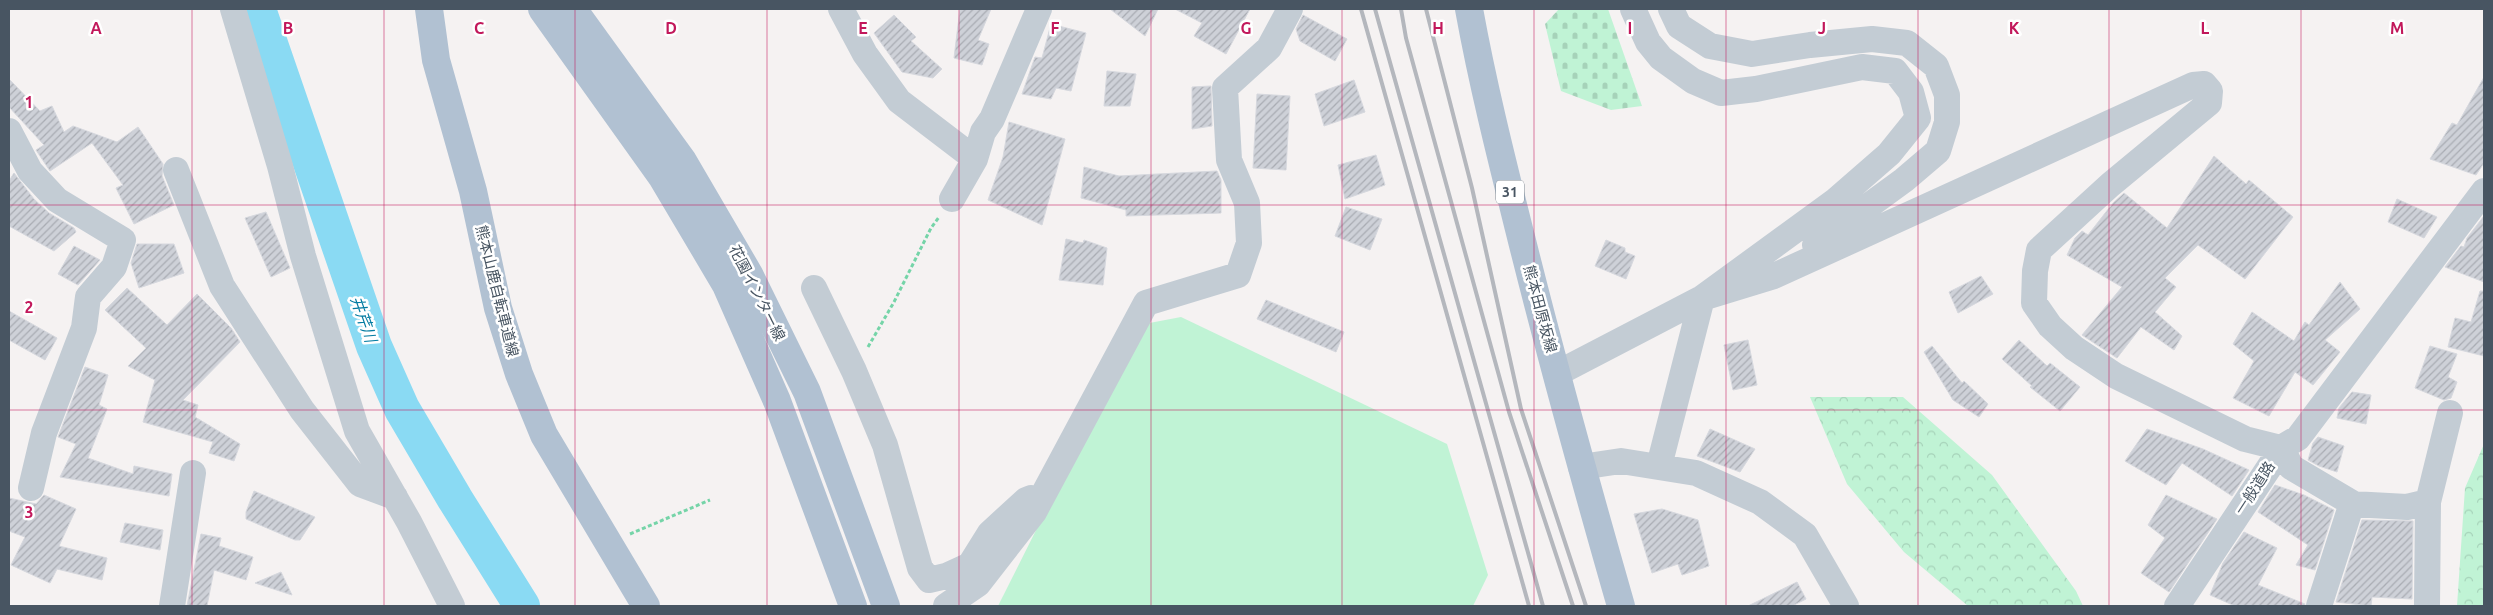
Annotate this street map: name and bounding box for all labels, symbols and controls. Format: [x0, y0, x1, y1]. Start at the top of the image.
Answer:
text: A [90, 19, 102, 37]
text: B [283, 19, 293, 37]
text: C [474, 19, 484, 37]
text: D [665, 19, 677, 37]
text: E [858, 19, 868, 37]
text: F [1051, 19, 1060, 37]
text: G [1240, 19, 1252, 37]
text: H [1432, 19, 1444, 37]
text: I [1628, 19, 1632, 37]
text: J [1818, 19, 1826, 37]
text: K [2009, 19, 2020, 37]
text: L [2201, 19, 2210, 37]
text: M [2390, 19, 2404, 37]
text: 1 [24, 93, 34, 111]
road number: 31 [1496, 180, 1524, 203]
street label: 熊本山鹿自転車道線 [473, 223, 522, 358]
street label: 花園インター線 [726, 242, 789, 343]
street label: 熊本田原坂線 [1521, 263, 1560, 355]
water label: 井芹川 [348, 293, 381, 347]
text: 2 [24, 298, 34, 316]
street label: 一般道路 [2231, 458, 2278, 518]
text: 3 [24, 503, 34, 521]

